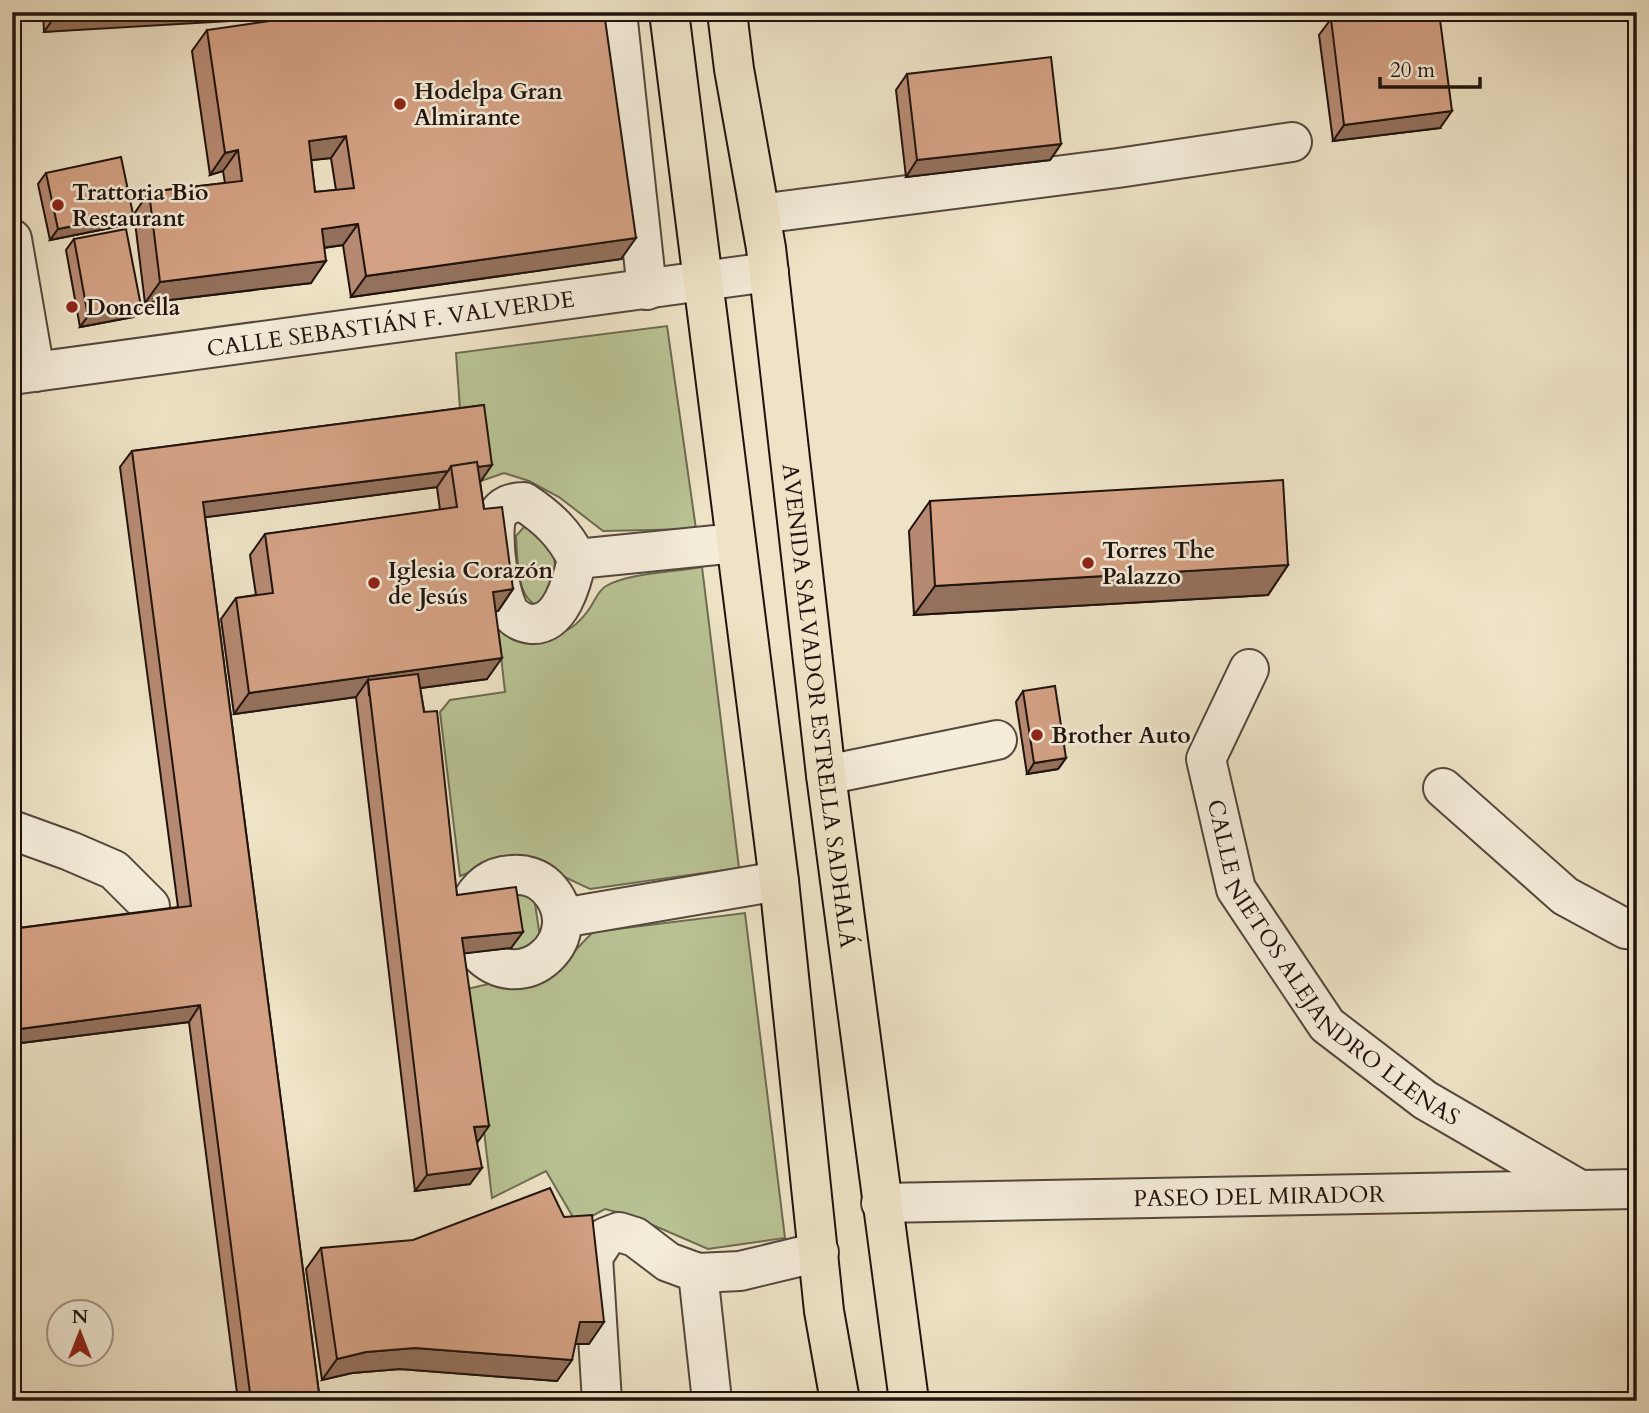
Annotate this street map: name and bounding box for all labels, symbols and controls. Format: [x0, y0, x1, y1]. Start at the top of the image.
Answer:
scale bar [1380, 46, 1479, 90]
text: 20 m [1390, 56, 1435, 85]
place label: Hodelpa Gran Almirante [414, 76, 563, 133]
marker: Hodelpa Gran Almirante [392, 96, 408, 112]
place label: Trattoria Bio Restaurant [72, 177, 208, 234]
marker: Trattoria Bio Restaurant [50, 197, 66, 213]
street label: CALLE SEBASTIÁN F. VALVERDE [205, 283, 576, 364]
place label: Doncella [86, 292, 181, 323]
marker: Doncella [64, 299, 80, 315]
street label: AVENIDA SALVADOR ESTRELLA SADHALÁ [775, 462, 864, 950]
place label: Torres The Palazzo [1102, 535, 1215, 592]
place label: Iglesia Corazón de Jesús [388, 555, 554, 612]
marker: Torres The Palazzo [1080, 555, 1096, 571]
marker: Iglesia Corazón de Jesús [366, 575, 382, 591]
place label: Brother Auto [1051, 720, 1191, 751]
marker: Brother Auto [1029, 727, 1045, 743]
street label: CALLE NIETOS ALEJANDRO LLENAS [1200, 796, 1466, 1133]
street label: PASEO DEL MIRADOR [1133, 1178, 1385, 1214]
north arrow [46, 1298, 116, 1368]
text: N [72, 1304, 89, 1330]

